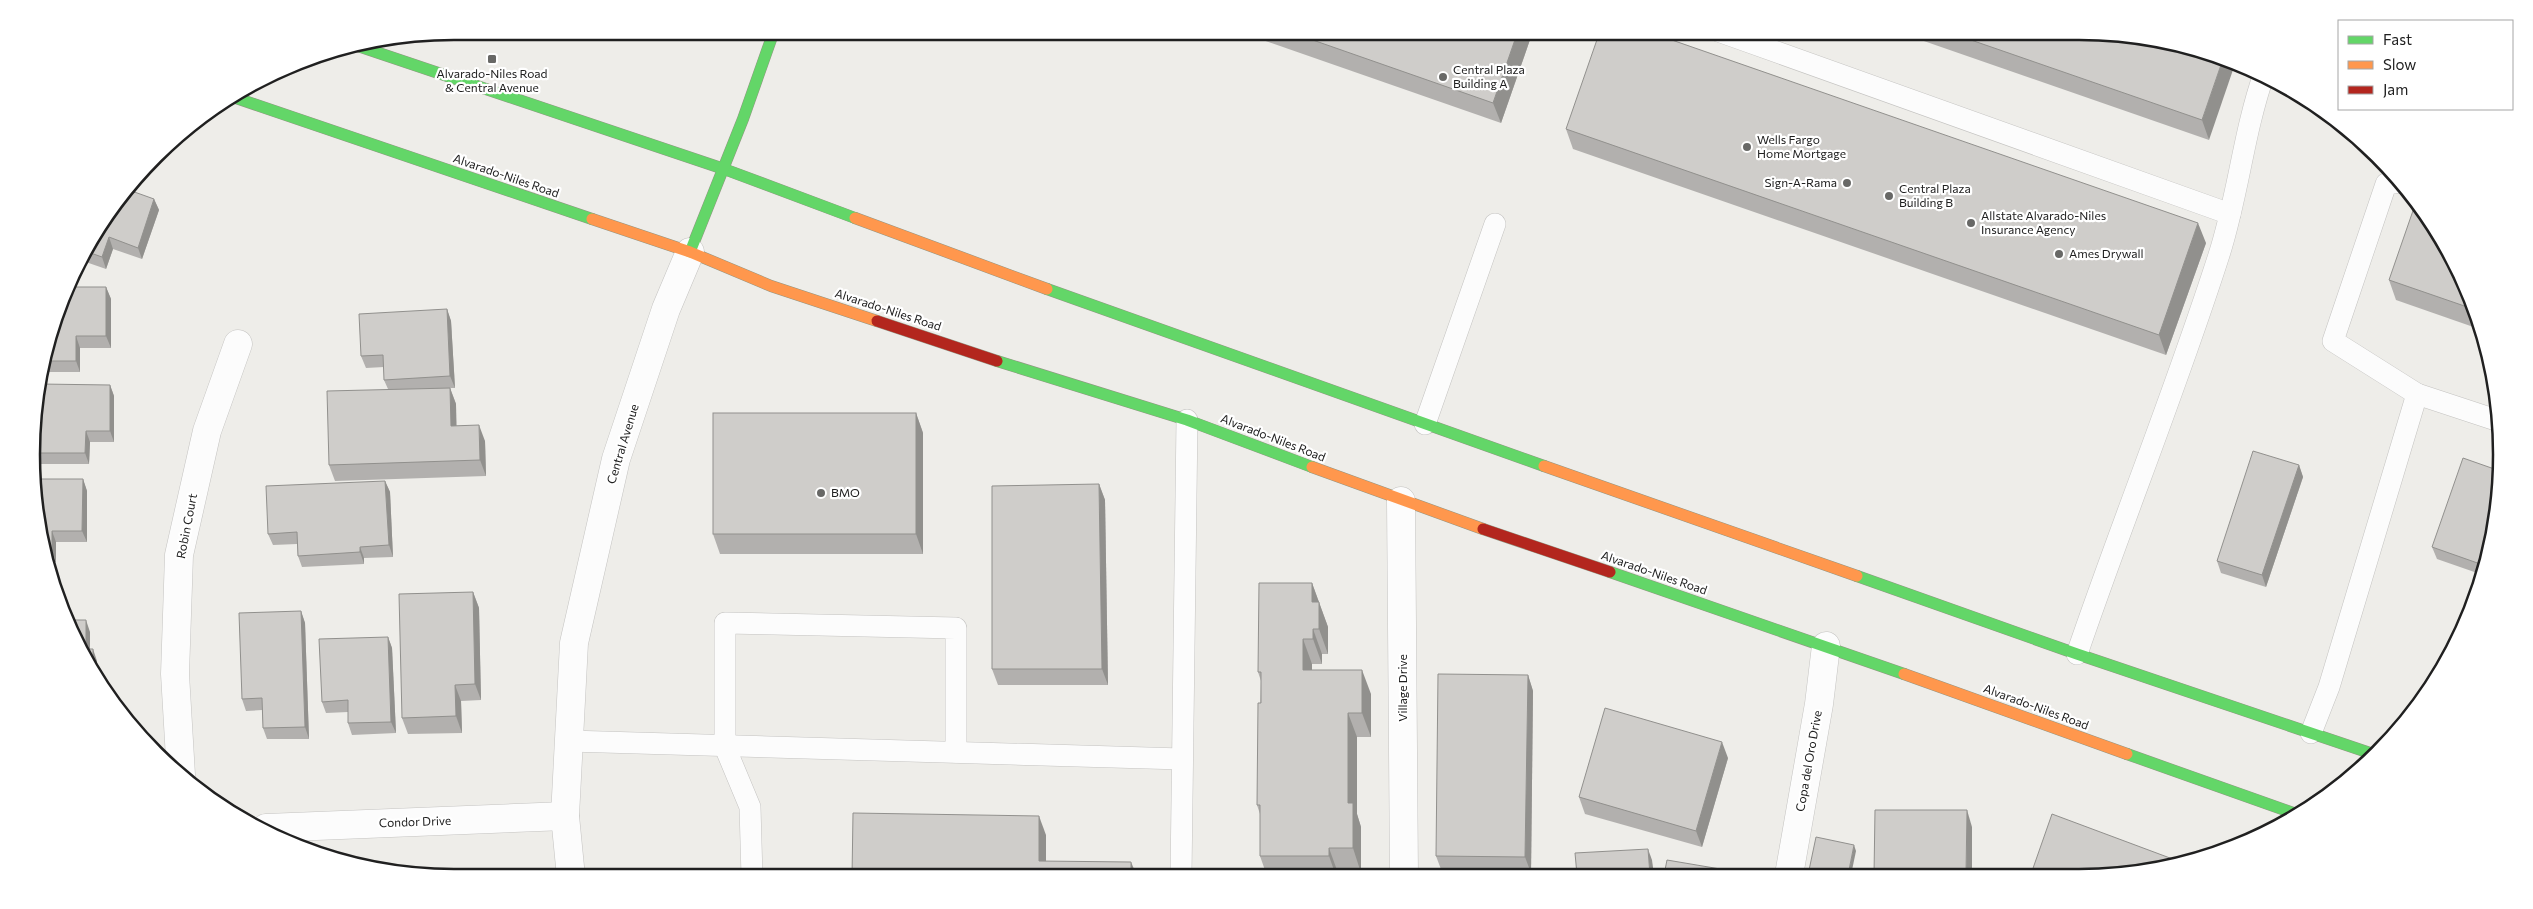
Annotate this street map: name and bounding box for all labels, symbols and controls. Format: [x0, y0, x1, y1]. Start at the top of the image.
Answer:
legend [2338, 20, 2513, 110]
text: Fast [2383, 30, 2412, 48]
marker: Alvarado-Niles Road & Central Avenue [486, 53, 498, 65]
text: Slow [2383, 55, 2416, 73]
place label: Central Plaza Building A [1453, 62, 1525, 90]
place label: Alvarado-Niles Road & Central Avenue [436, 66, 548, 94]
marker: Central Plaza Building A [1437, 71, 1449, 83]
text: Jam [2383, 80, 2408, 98]
place label: Wells Fargo Home Mortgage [1757, 132, 1846, 160]
marker: Wells Fargo Home Mortgage [1741, 141, 1753, 153]
street label: Alvarado-Niles Road [452, 150, 561, 200]
place label: Sign-A-Rama [1765, 175, 1837, 189]
marker: Sign-A-Rama [1841, 177, 1853, 189]
place label: Central Plaza Building B [1899, 181, 1971, 209]
marker: Central Plaza Building B [1883, 190, 1895, 202]
place label: Allstate Alvarado-Niles Insurance Agency [1981, 208, 2106, 236]
marker: Allstate Alvarado-Niles Insurance Agency [1965, 217, 1977, 229]
place label: Ames Drywall [2069, 246, 2144, 260]
marker: Ames Drywall [2053, 248, 2065, 260]
street label: Alvarado-Niles Road [833, 285, 943, 333]
street label: Central Avenue [603, 402, 641, 485]
street label: Alvarado-Niles Road [1219, 411, 1328, 464]
place label: BMO [831, 485, 860, 499]
marker: BMO [815, 487, 827, 499]
street label: Robin Court [173, 492, 199, 560]
street label: Alvarado-Niles Road [1600, 547, 1709, 597]
street label: Village Drive [1395, 654, 1409, 722]
street label: Alvarado-Niles Road [1982, 680, 2091, 732]
street label: Copa del Oro Drive [1792, 709, 1824, 813]
street label: Condor Drive [379, 813, 451, 829]

